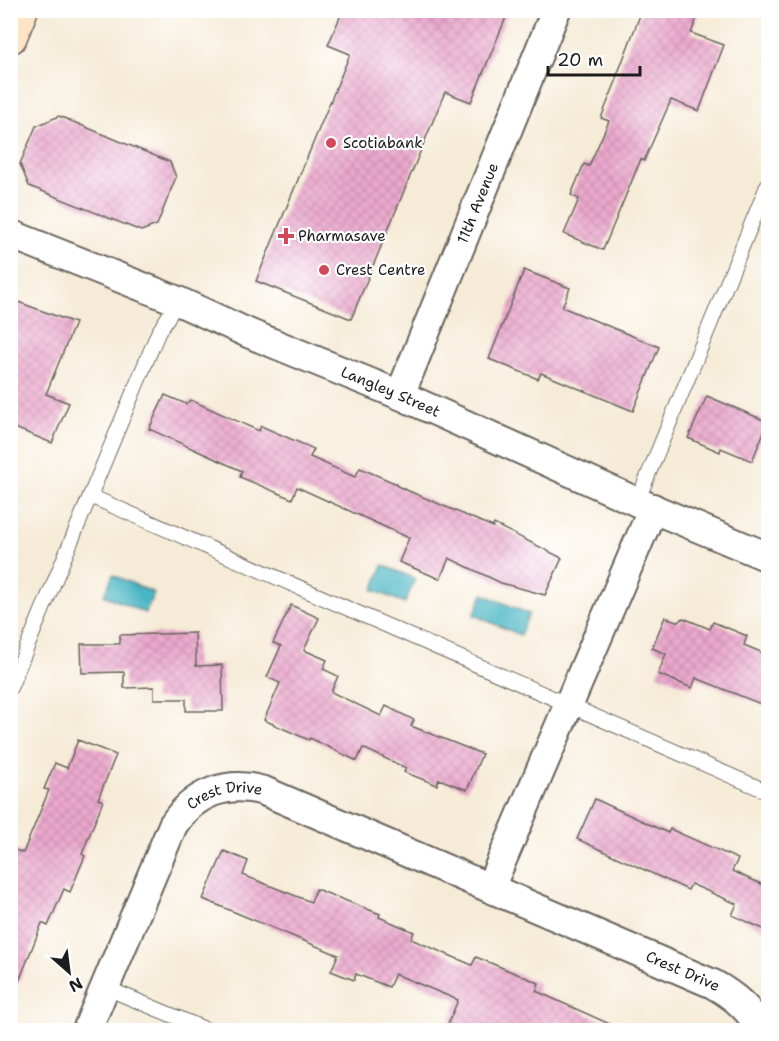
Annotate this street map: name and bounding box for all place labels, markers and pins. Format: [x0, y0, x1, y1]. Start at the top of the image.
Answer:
place label: Scotiabank [343, 133, 423, 153]
marker: Scotiabank [324, 136, 338, 150]
place label: Pharmasave [298, 226, 386, 246]
marker: Pharmasave [279, 229, 293, 243]
place label: Crest Centre [336, 260, 425, 280]
marker: Crest Centre [317, 263, 331, 277]

